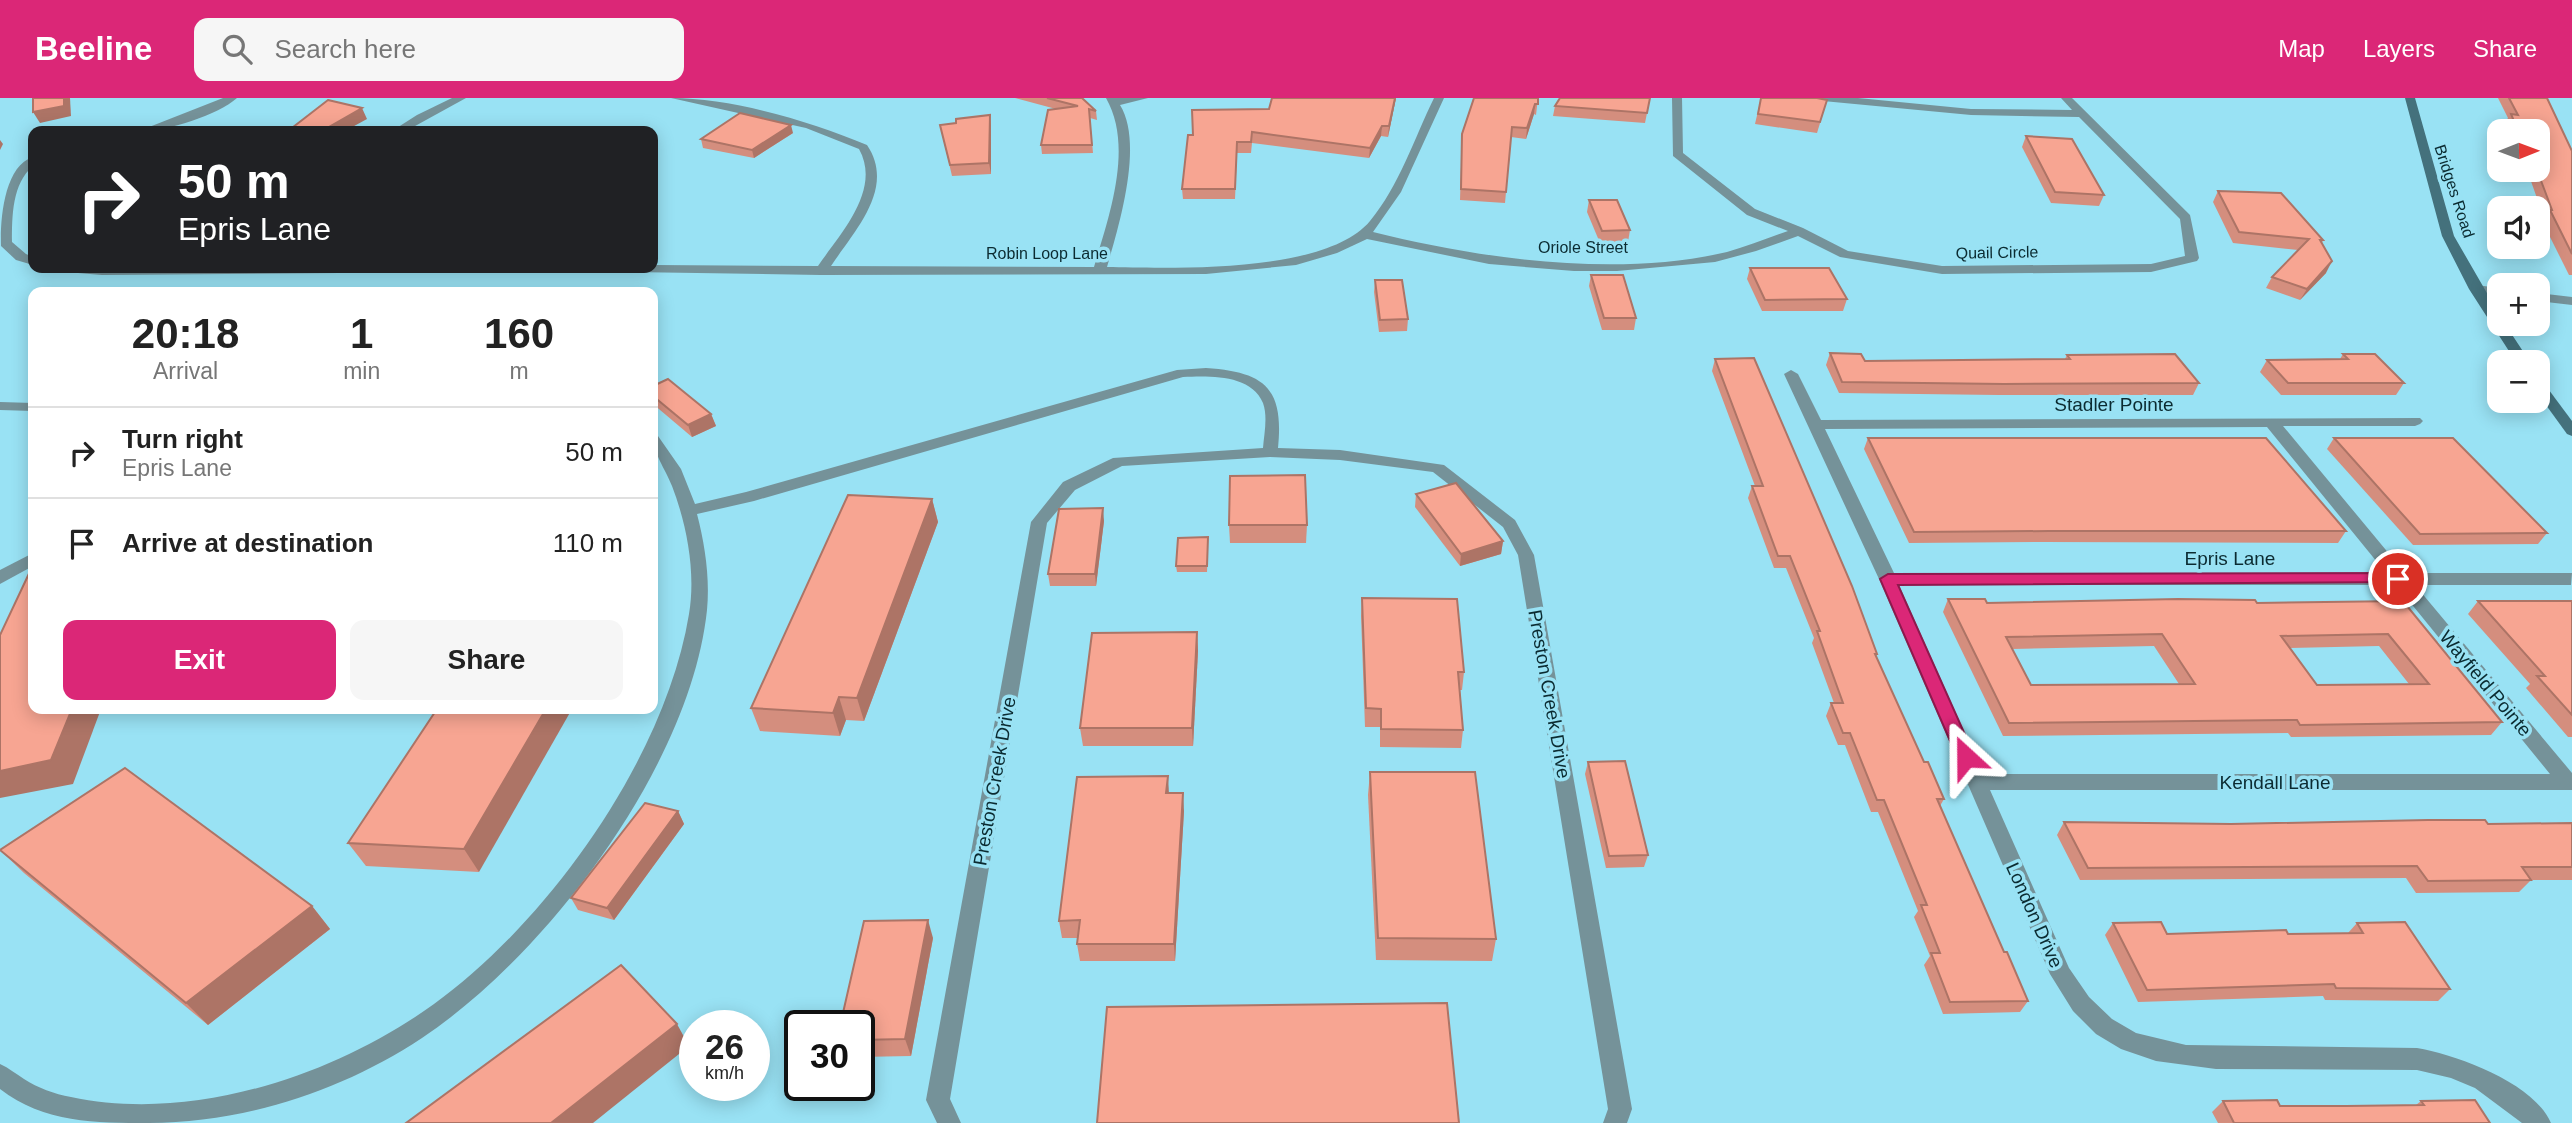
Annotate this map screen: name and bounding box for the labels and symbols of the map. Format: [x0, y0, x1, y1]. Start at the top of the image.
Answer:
north arrow [2487, 119, 2550, 182]
street label: Bridges Road [2431, 142, 2478, 240]
street label: Oriole Street [1538, 239, 1628, 256]
street label: Quail Circle [1956, 243, 2039, 262]
street label: Robin Loop Lane [986, 245, 1108, 262]
street label: Stadler Pointe [2054, 394, 2174, 415]
street label: Epris Lane [2185, 548, 2275, 569]
pin [2368, 549, 2428, 609]
street label: Preston Creek Drive [1524, 608, 1575, 780]
street label: Wayfield Pointe [2435, 626, 2536, 740]
street label: Preston Creek Drive [969, 695, 1020, 867]
position arrow [1929, 720, 2003, 794]
street label: Kendall Lane [2220, 772, 2330, 793]
street label: London Drive [2002, 859, 2067, 971]
speed limit sign: 30 [784, 1010, 875, 1101]

